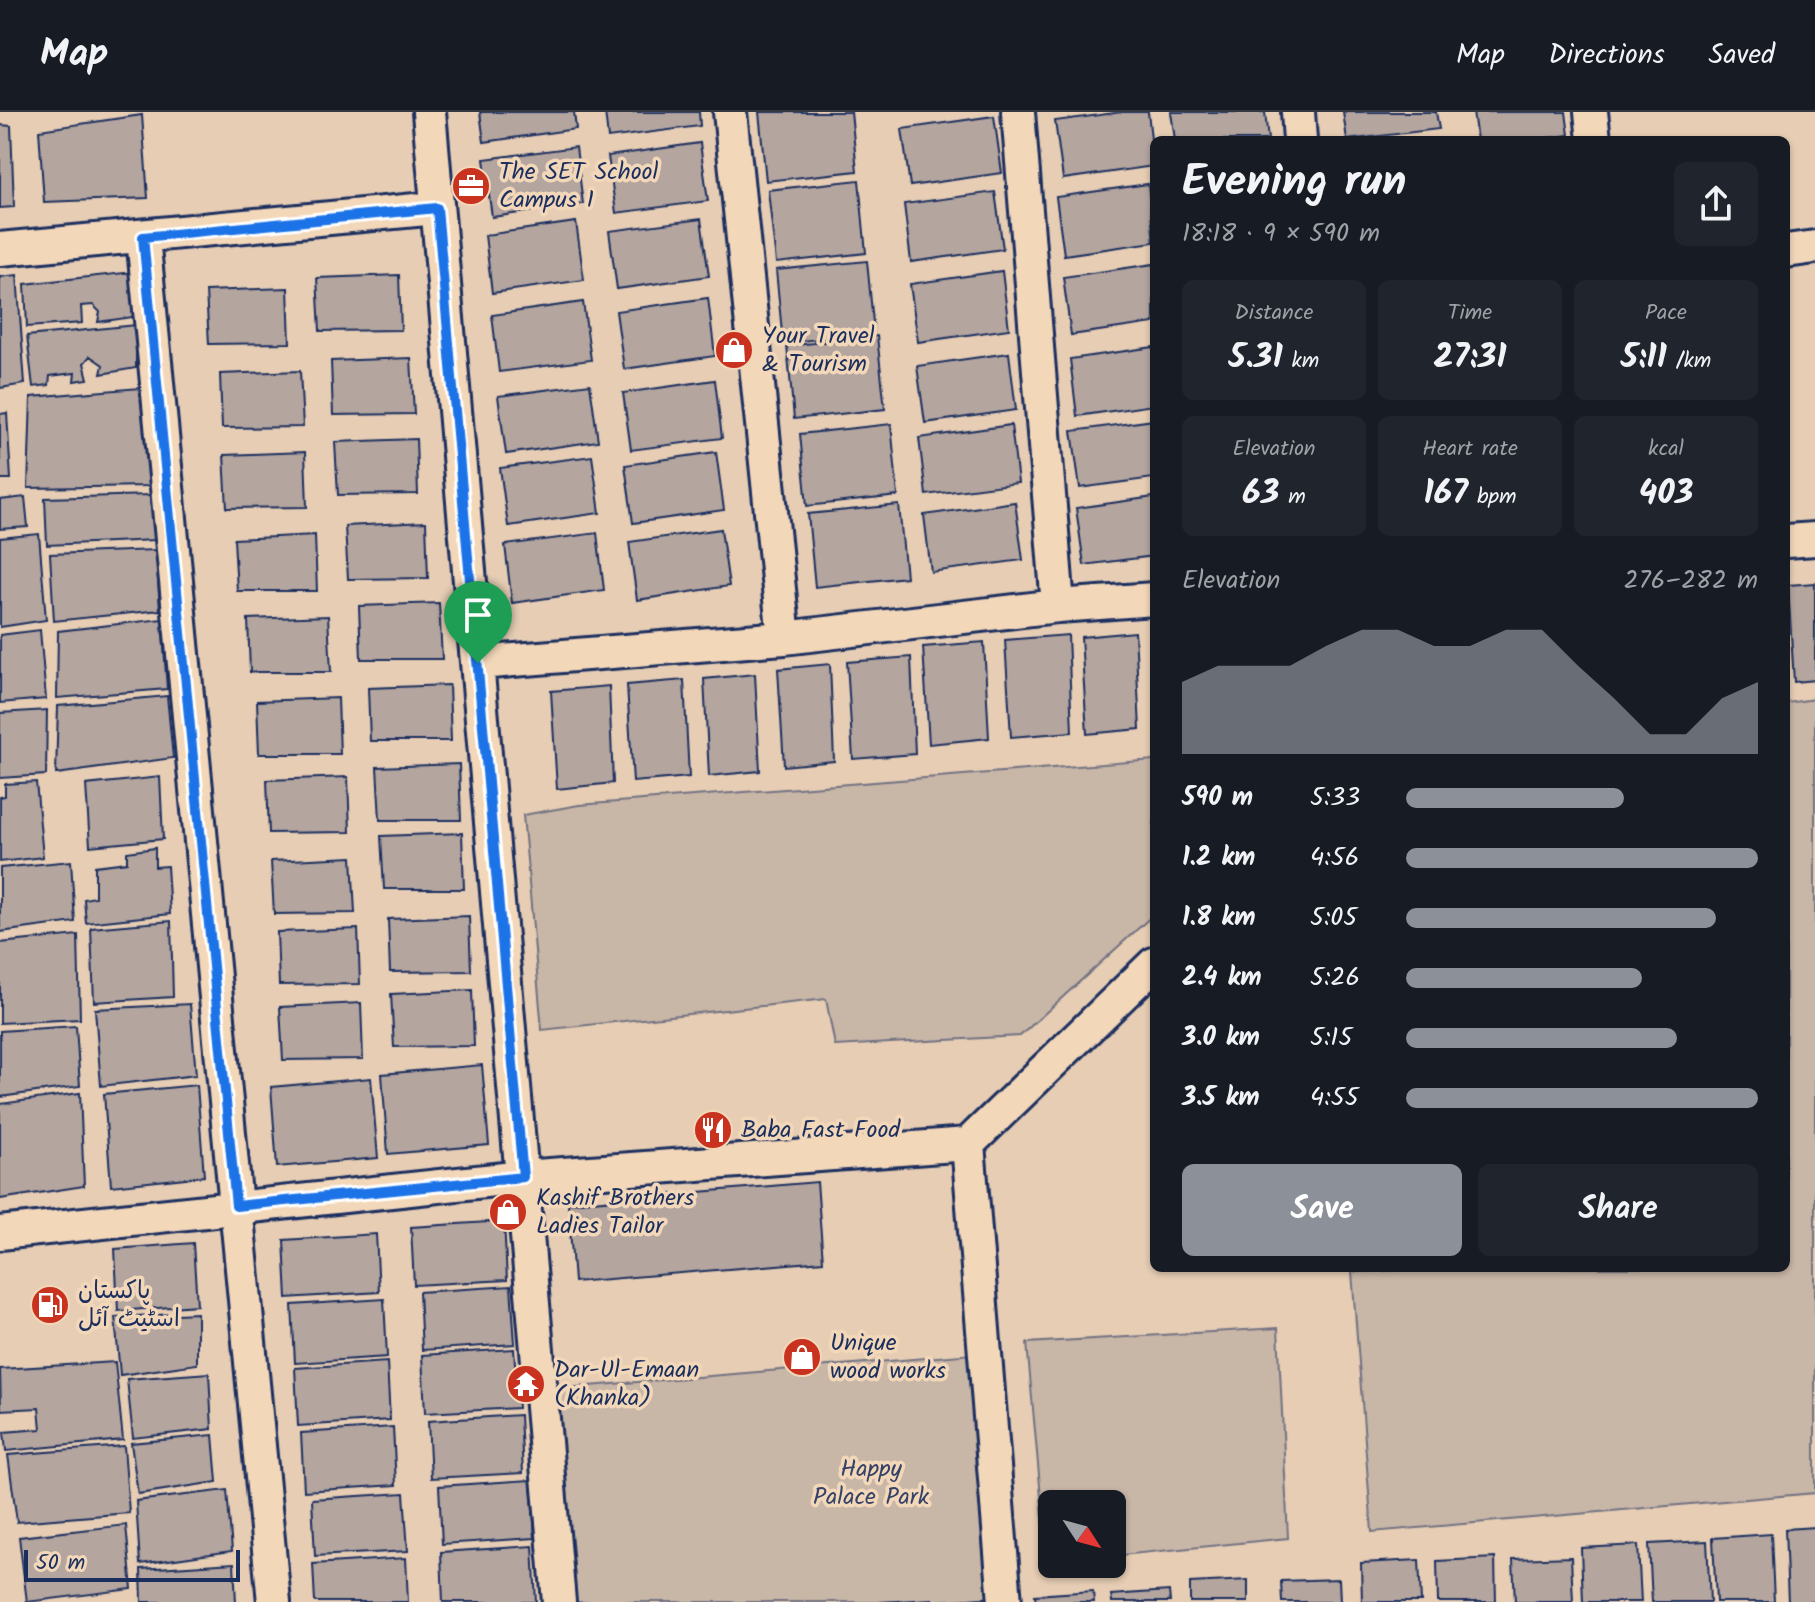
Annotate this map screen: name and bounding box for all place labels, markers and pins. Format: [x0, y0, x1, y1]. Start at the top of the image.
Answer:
place label: The SET School Campus 1 [499, 153, 658, 220]
office icon: The SET School Campus 1 [450, 165, 492, 207]
place label: Your Travel & Tourism [762, 317, 875, 384]
shop icon: Your Travel & Tourism [713, 329, 755, 371]
pin [444, 581, 512, 663]
restaurant icon: Baba Fast Food [692, 1109, 734, 1151]
place label: Baba Fast Food [741, 1111, 901, 1150]
place label: Kashif Brothers Ladies Tailor [536, 1179, 694, 1246]
shop icon: Kashif Brothers Ladies Tailor [487, 1191, 529, 1233]
place label: پاکستان اسٹیٹ آئل [78, 1272, 180, 1339]
fuel station icon: پاکستان اسٹیٹ آئل [29, 1284, 71, 1326]
place label: Unique wood works [830, 1324, 946, 1391]
shop icon: Unique wood works [781, 1336, 823, 1378]
place label: Dar-Ul-Emaan (Khanka) [554, 1351, 699, 1418]
temple icon: Dar-Ul-Emaan (Khanka) [505, 1363, 547, 1405]

